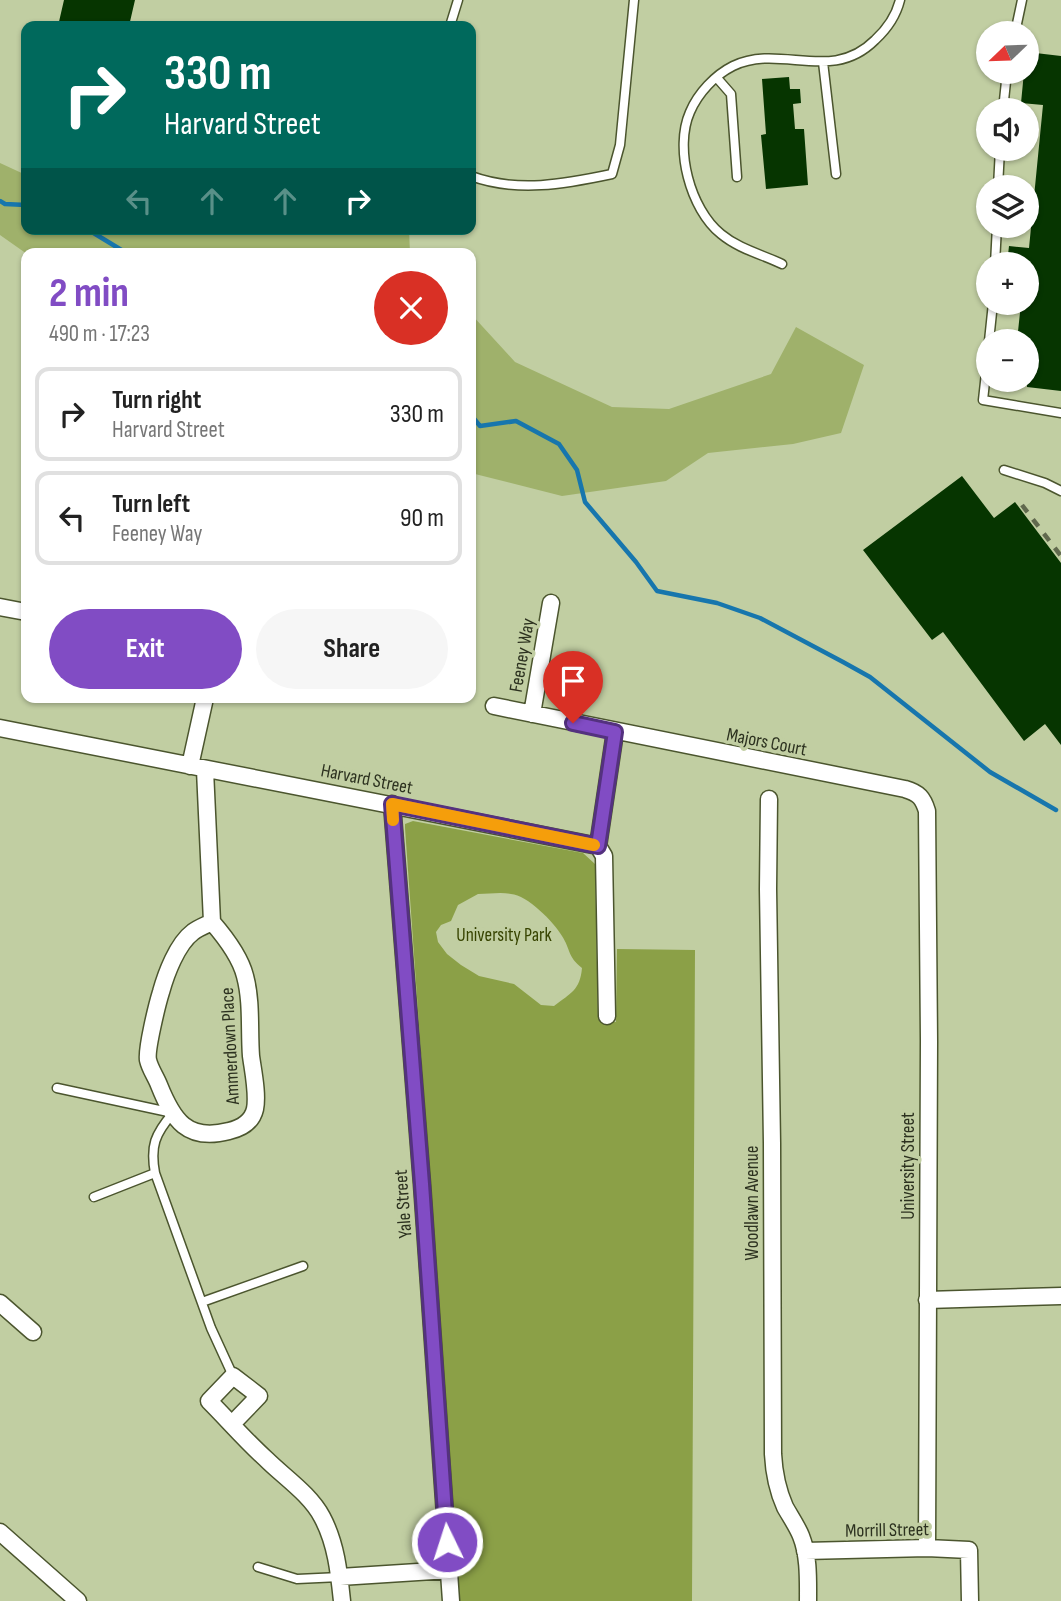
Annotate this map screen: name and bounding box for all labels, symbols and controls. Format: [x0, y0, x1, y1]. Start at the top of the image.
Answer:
north arrow [976, 21, 1040, 84]
map controls [976, 21, 1039, 392]
text: 330 m [164, 45, 271, 104]
icon: right [49, 49, 140, 140]
button: sound [976, 98, 1039, 161]
text: Harvard Street [164, 105, 321, 144]
button: layers [976, 175, 1039, 238]
icon: left [120, 182, 158, 220]
icon: ahead [193, 182, 231, 220]
icon: ahead [266, 182, 304, 220]
icon: right [339, 182, 377, 220]
button: + [976, 252, 1039, 315]
text: 2 min [49, 268, 129, 319]
button: close [374, 271, 448, 345]
text: 490 m · 17:23 [49, 320, 150, 348]
button: − [976, 329, 1039, 392]
text: Turn right [112, 385, 201, 416]
icon: right [53, 395, 91, 433]
text: 330 m [390, 399, 444, 430]
text: Harvard Street [112, 416, 225, 444]
text: Turn left [112, 489, 190, 520]
icon: left [53, 499, 91, 537]
text: 90 m [400, 503, 444, 534]
text: Feeney Way [112, 520, 202, 548]
button: Exit [49, 609, 242, 689]
button: Share [256, 609, 448, 689]
street label: Feeney Way [505, 616, 540, 694]
pin [543, 651, 603, 723]
icon: arrive [554, 662, 592, 700]
street label: Majors Court [725, 723, 809, 762]
street label: Harvard Street [319, 759, 415, 800]
park label: University Park [456, 924, 552, 947]
street label: Ammerdown Place [216, 987, 245, 1106]
street label: University Street [897, 1112, 920, 1220]
street label: Woodlawn Avenue [741, 1146, 764, 1260]
street label: Yale Street [390, 1169, 417, 1239]
position arrow [410, 1505, 484, 1579]
street label: Morrill Street [845, 1518, 929, 1543]

